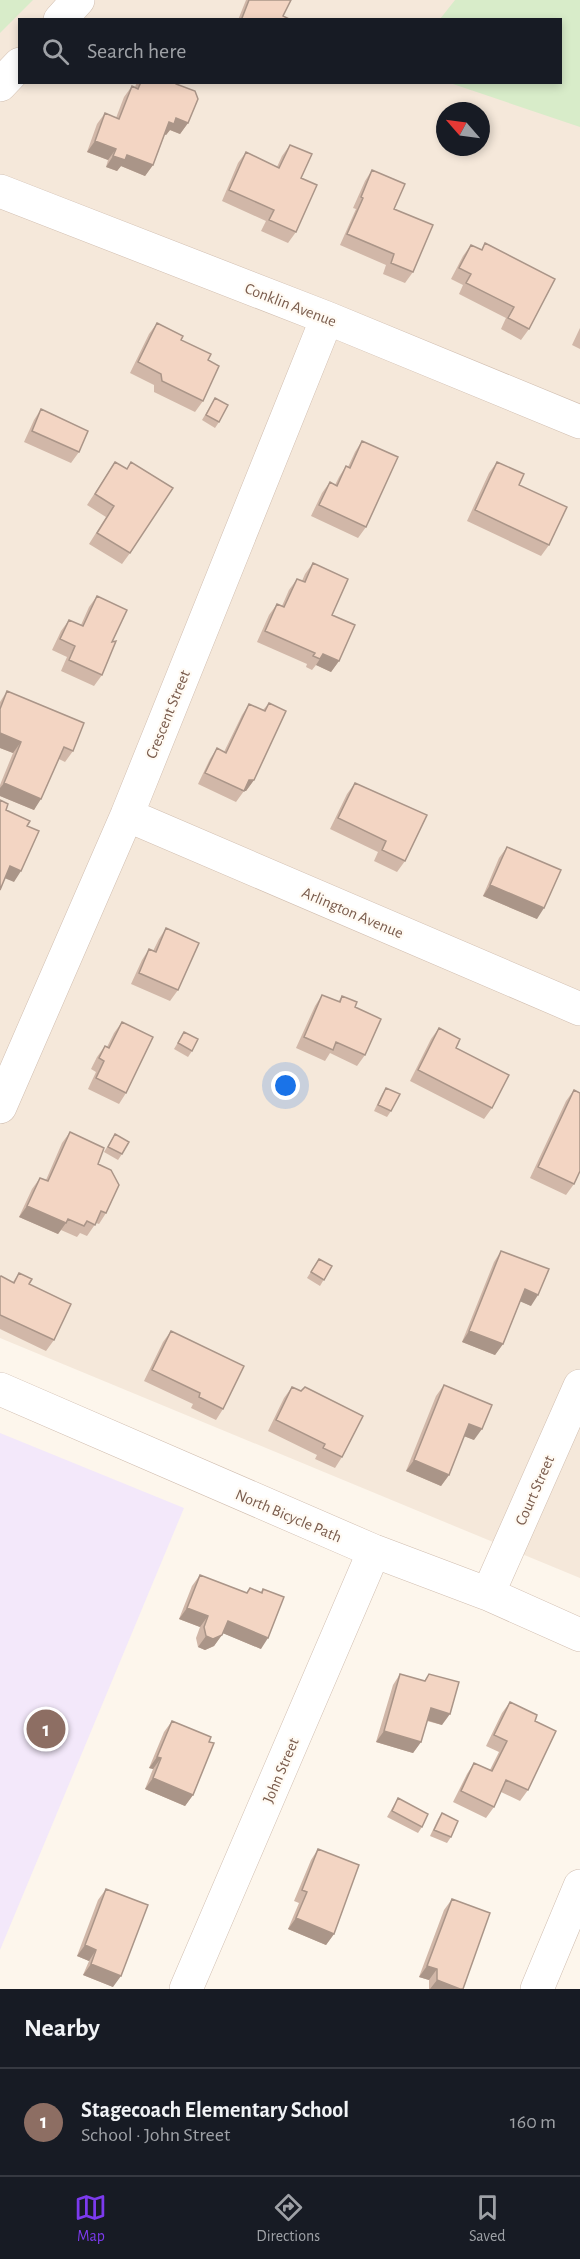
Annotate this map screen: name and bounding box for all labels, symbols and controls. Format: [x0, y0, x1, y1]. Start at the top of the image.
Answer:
search box [18, 18, 562, 84]
icon: search [39, 35, 72, 68]
text: Search here [87, 40, 186, 62]
north arrow [436, 102, 490, 156]
street label: Conklin Avenue [243, 280, 339, 330]
street label: Crescent Street [143, 668, 193, 761]
street label: Arlington Avenue [300, 884, 406, 941]
your location [271, 1071, 300, 1100]
street label: Court Street [512, 1453, 557, 1528]
street label: North Bicycle Path [233, 1486, 344, 1546]
pin: 1 [26, 1706, 66, 1752]
street label: John Street [260, 1735, 302, 1805]
text: Nearby [24, 2015, 100, 2041]
text: Stagecoach Elementary School [81, 2099, 349, 2121]
text: 1 [40, 2112, 47, 2132]
text: 160 m [510, 2112, 556, 2132]
text: School · John Street [81, 2125, 230, 2145]
tab: Map [74, 2191, 107, 2246]
tab: Directions [256, 2191, 320, 2246]
tab: Saved [469, 2191, 506, 2246]

